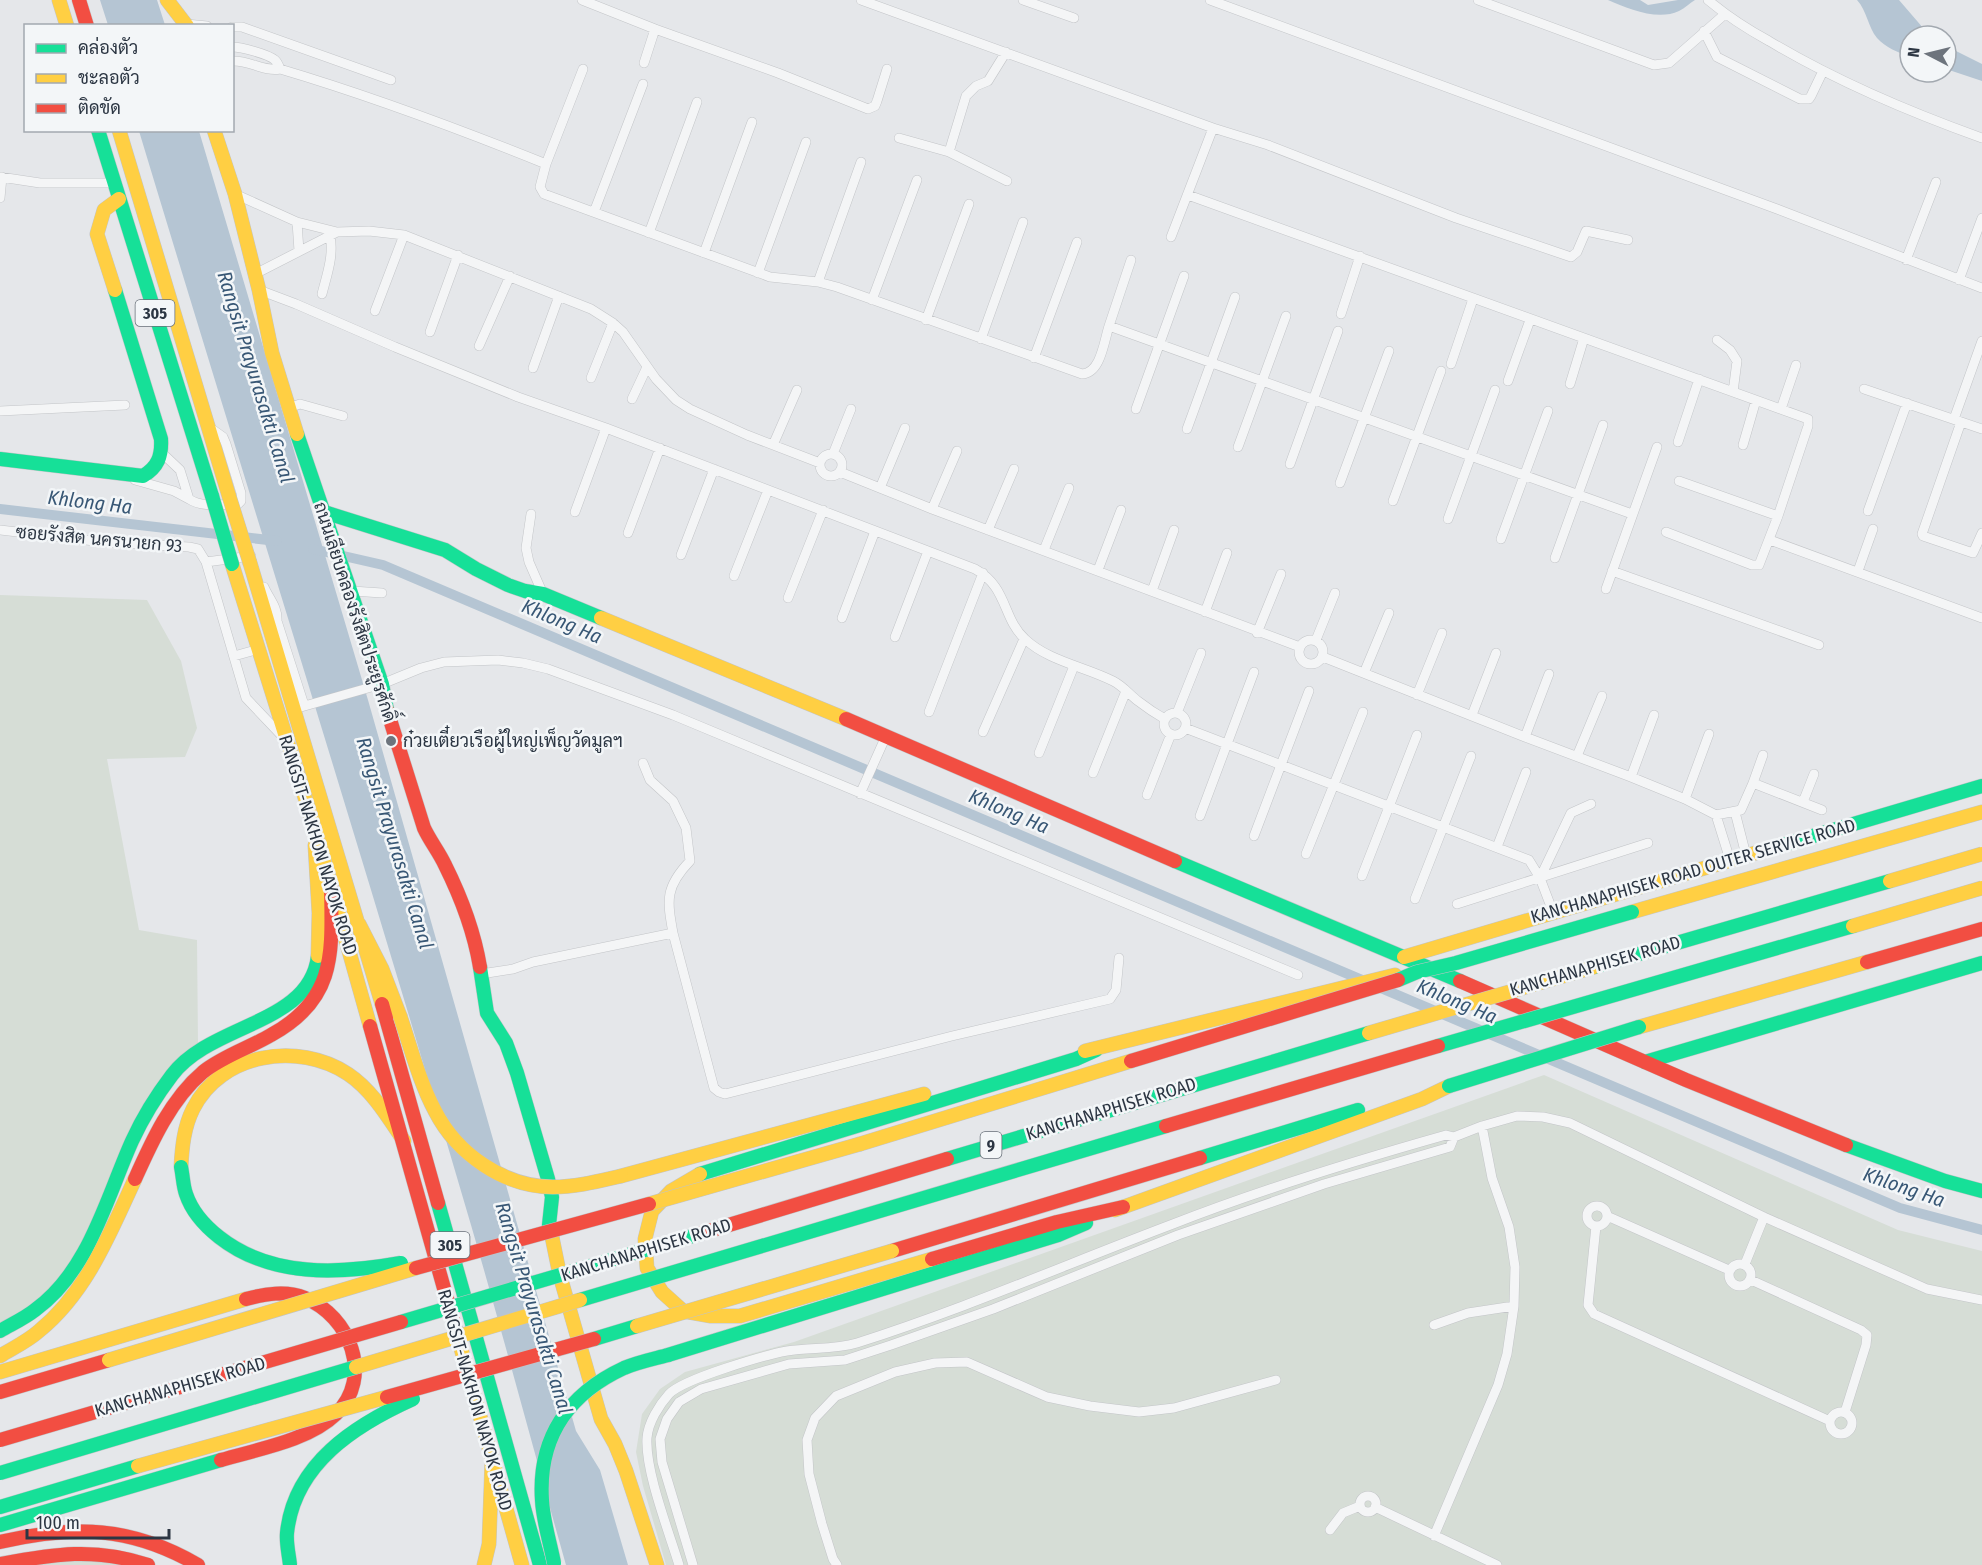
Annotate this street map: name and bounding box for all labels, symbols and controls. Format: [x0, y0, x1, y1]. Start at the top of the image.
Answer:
legend [24, 24, 234, 132]
north arrow [1898, 24, 1958, 84]
text: คล่องตัว [78, 36, 138, 59]
text: N [1904, 46, 1924, 58]
text: ชะลอตัว [78, 67, 140, 89]
text: ติดขัด [78, 97, 121, 119]
water label: Rangsit Prayurasakti Canal [212, 268, 300, 486]
road number: 305 [136, 300, 174, 326]
water label: Khlong Ha [47, 485, 133, 519]
street label: ถนนเลียบคลองรังสิตประยูรศักดิ์ [307, 497, 406, 726]
street label: ซอยรังสิต นครนายก 93 [15, 521, 183, 557]
water label: Khlong Ha [518, 593, 606, 649]
place label: ก๋วยเตี๋ยวเรือผู้ใหญ่เพ็ญวัดมูลฯ [403, 725, 623, 754]
street label: RANGSIT-NAKHON NAYOK ROAD [274, 732, 362, 958]
water label: Rangsit Prayurasakti Canal [351, 734, 439, 952]
marker: ก๋วยเตี๋ยวเรือผู้ใหญ่เพ็ญวัดมูลฯ [384, 734, 398, 748]
water label: Khlong Ha [965, 783, 1053, 839]
street label: KANCHANAPHISEK ROAD OUTER SERVICE ROAD [1528, 814, 1858, 928]
street label: KANCHANAPHISEK ROAD [1507, 931, 1683, 1001]
water label: Khlong Ha [1413, 973, 1501, 1029]
street label: KANCHANAPHISEK ROAD [1023, 1073, 1199, 1145]
road number: 9 [980, 1132, 1002, 1158]
water label: Khlong Ha [1860, 1162, 1948, 1212]
water label: Rangsit Prayurasakti Canal [490, 1199, 578, 1417]
street label: KANCHANAPHISEK ROAD [558, 1214, 734, 1286]
road number: 305 [430, 1232, 470, 1258]
street label: RANGSIT-NAKHON NAYOK ROAD [433, 1287, 517, 1513]
street label: KANCHANAPHISEK ROAD [92, 1352, 268, 1422]
scale bar [27, 1502, 170, 1540]
text: 100 m [36, 1512, 80, 1534]

